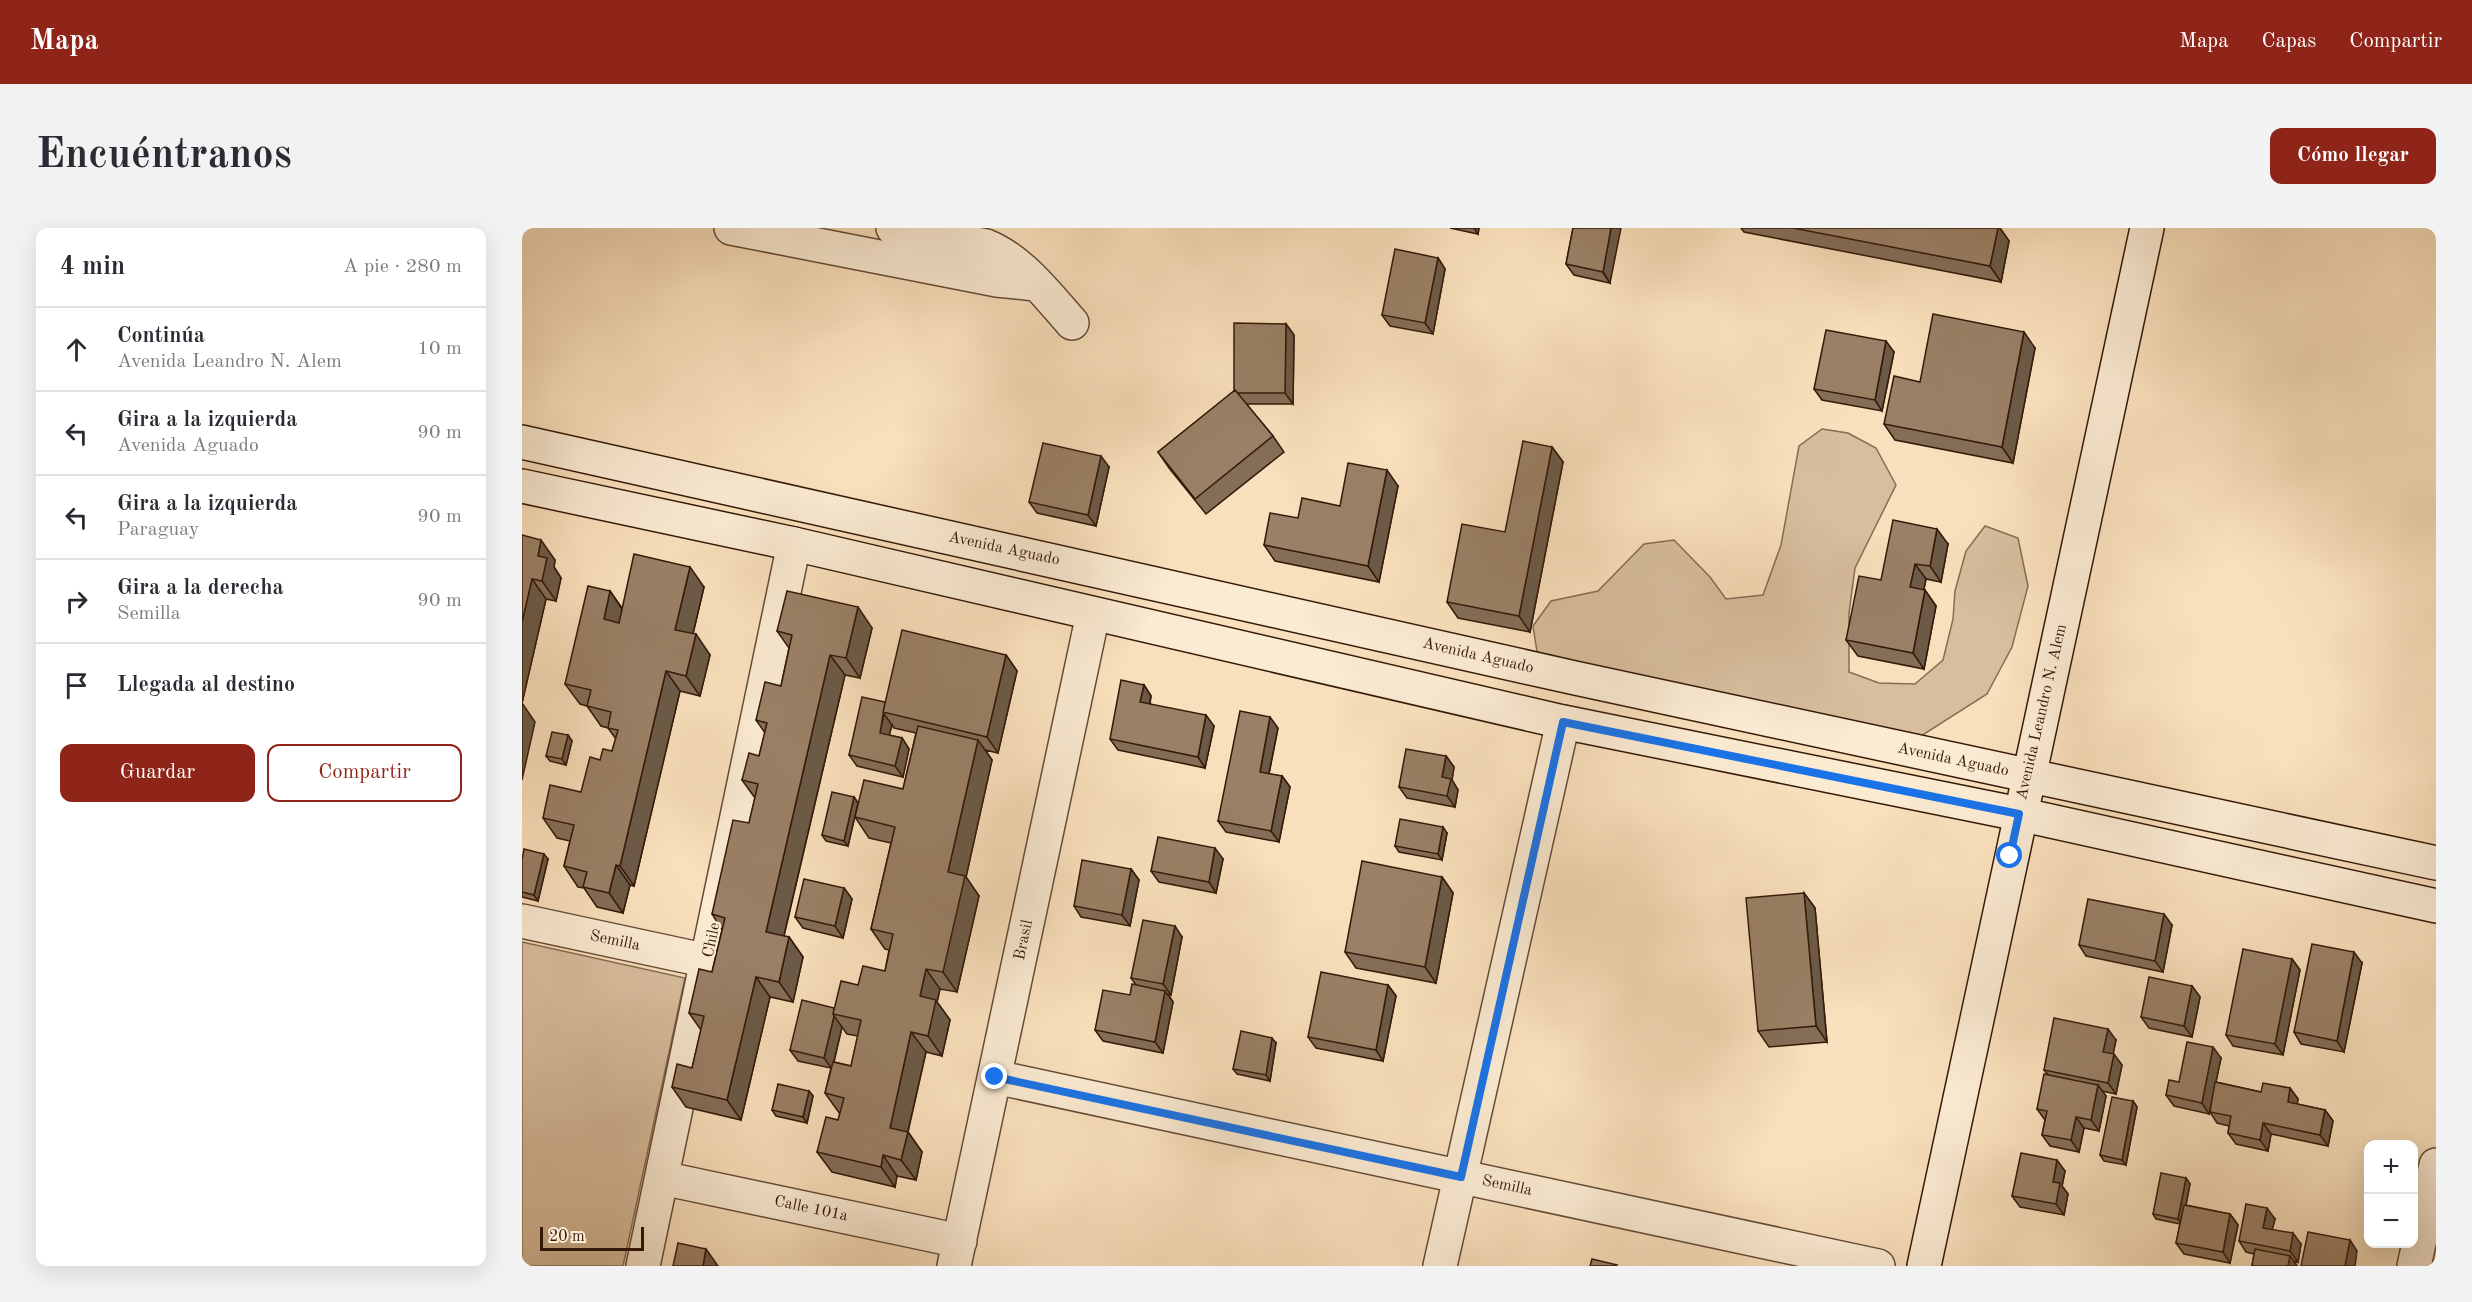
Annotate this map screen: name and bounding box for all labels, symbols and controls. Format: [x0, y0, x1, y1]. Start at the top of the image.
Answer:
text: Mapa [30, 28, 99, 56]
text: Mapa [2179, 31, 2229, 52]
text: Capas [2262, 31, 2316, 52]
text: Compartir [2349, 31, 2442, 52]
button: Cómo llegar [2270, 128, 2436, 184]
text: Encuéntranos [36, 135, 292, 177]
text: 4 min [60, 254, 125, 280]
text: A pie · 280 m [343, 257, 462, 277]
text: Continúa [117, 325, 205, 347]
icon: ahead [60, 333, 93, 366]
text: 10 m [417, 339, 462, 359]
text: Avenida Leandro N. Alem [117, 352, 342, 372]
text: Gira a la izquierda [117, 409, 297, 431]
icon: left [60, 417, 93, 450]
text: 90 m [417, 423, 462, 443]
text: Avenida Aguado [117, 436, 259, 456]
text: Gira a la izquierda [117, 493, 297, 515]
icon: left [60, 501, 93, 534]
text: 90 m [417, 507, 462, 527]
text: Paraguay [117, 520, 199, 540]
street label: Avenida Aguado [947, 529, 1061, 569]
text: Gira a la derecha [117, 577, 284, 599]
icon: right [60, 585, 93, 618]
text: 90 m [417, 591, 462, 611]
text: Semilla [117, 604, 181, 624]
street label: Avenida Leandro N. Alem [2014, 622, 2070, 801]
street label: Avenida Aguado [1421, 635, 1535, 677]
icon: arrive [60, 669, 93, 702]
text: Llegada al destino [117, 674, 295, 696]
street label: Avenida Aguado [1896, 740, 2010, 780]
button: Guardar [60, 744, 255, 802]
button: Compartir [267, 744, 462, 802]
route start [1996, 842, 2022, 868]
street label: Brasil [1012, 918, 1036, 962]
street label: Chile [700, 921, 724, 959]
street label: Semilla [588, 928, 642, 954]
route end [981, 1063, 1007, 1089]
map controls [2364, 1140, 2418, 1248]
button: + [2364, 1140, 2418, 1194]
street label: Semilla [1480, 1173, 1534, 1199]
street label: Calle 101a [773, 1193, 849, 1225]
button: − [2364, 1194, 2418, 1248]
scale bar [540, 1224, 644, 1252]
text: 20 m [549, 1229, 585, 1245]

